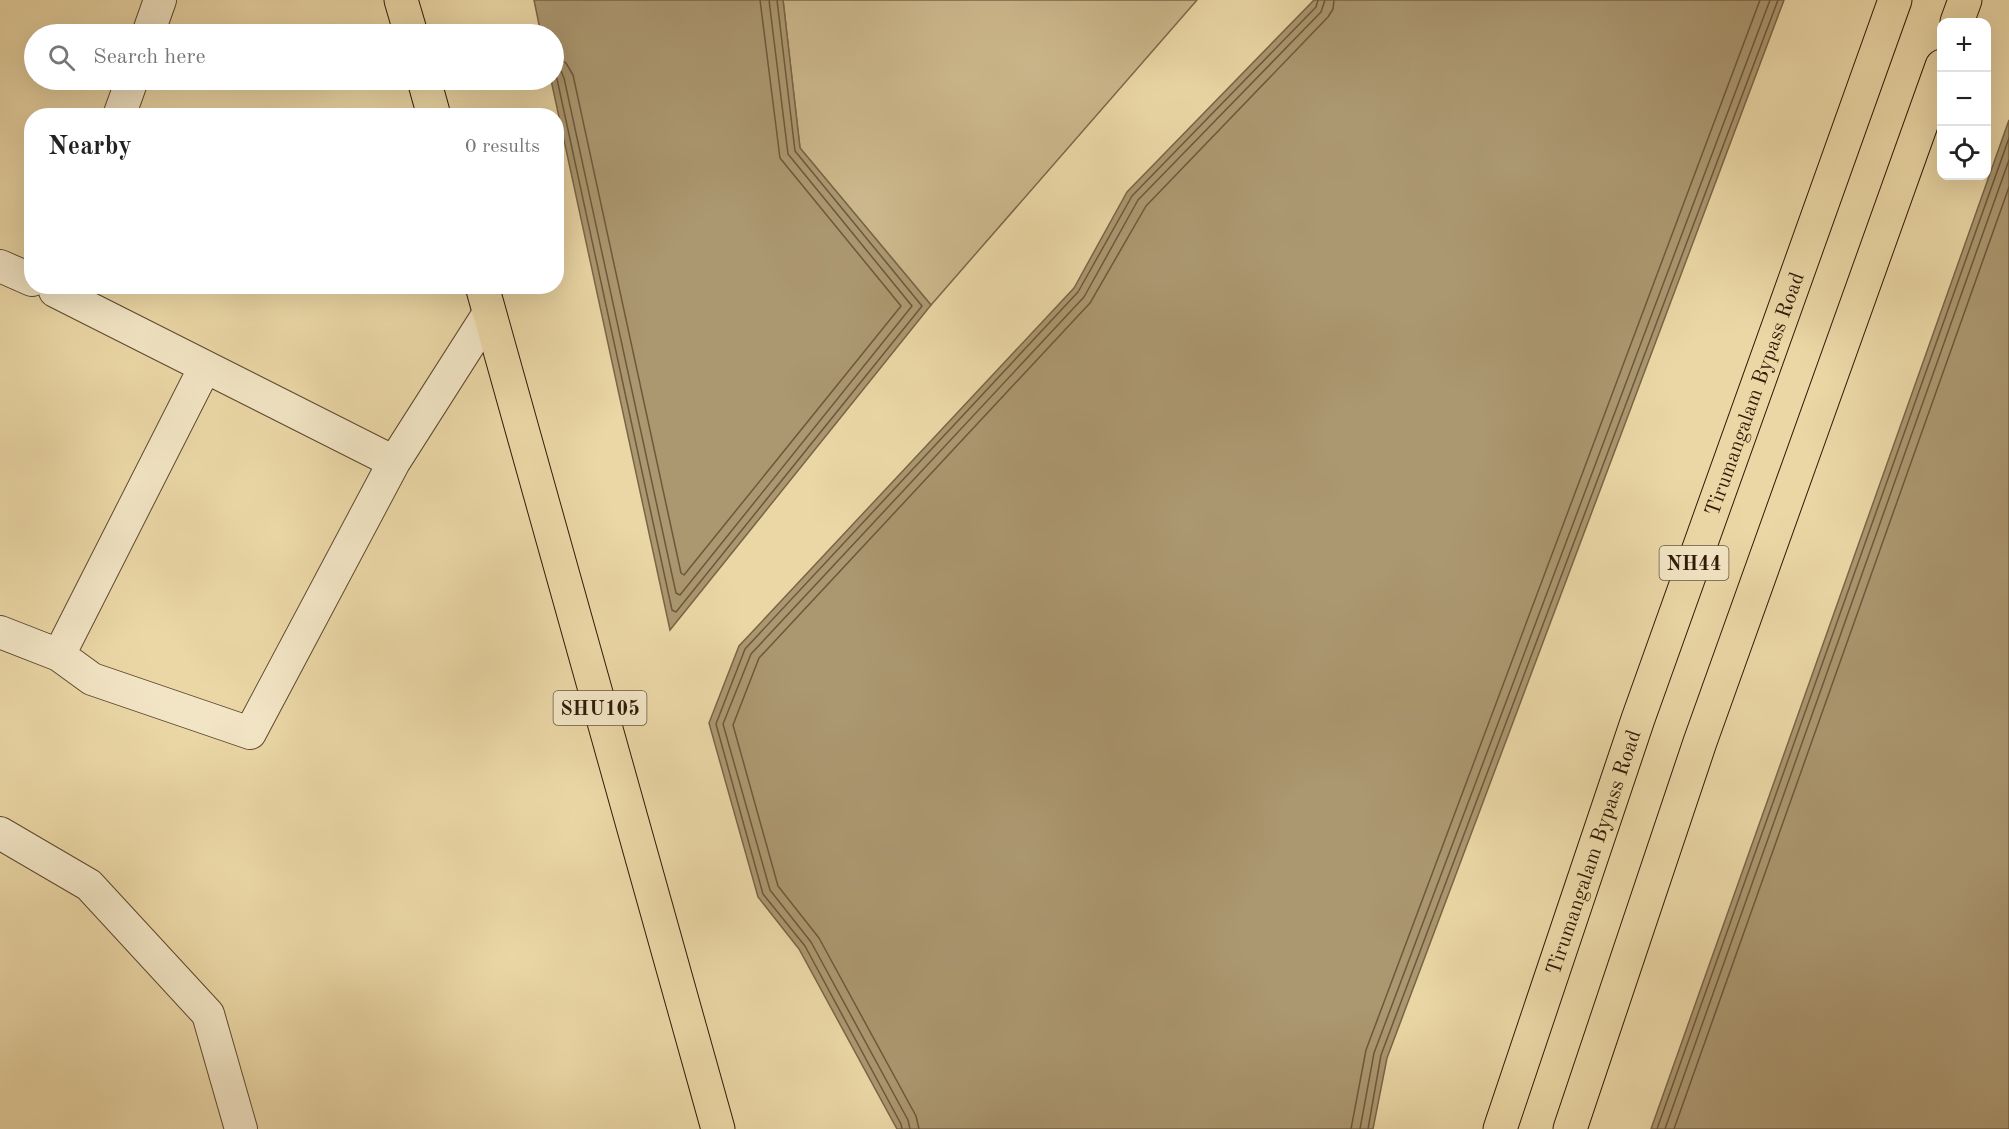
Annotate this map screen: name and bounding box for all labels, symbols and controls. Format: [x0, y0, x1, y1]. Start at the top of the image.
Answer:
map controls [1937, 18, 1991, 180]
button: + [1937, 18, 1991, 72]
search box [24, 24, 564, 90]
icon: search [45, 41, 78, 74]
text: Search here [93, 46, 206, 68]
button: − [1937, 72, 1991, 126]
button: locate [1937, 126, 1991, 180]
text: Nearby [48, 134, 132, 160]
text: 0 results [465, 137, 540, 157]
street label: Tirumangalam Bypass Road [1703, 270, 1809, 519]
road number: NH44 [1660, 546, 1728, 580]
road number: SHU105 [554, 691, 646, 725]
street label: Tirumangalam Bypass Road [1544, 728, 1646, 978]

